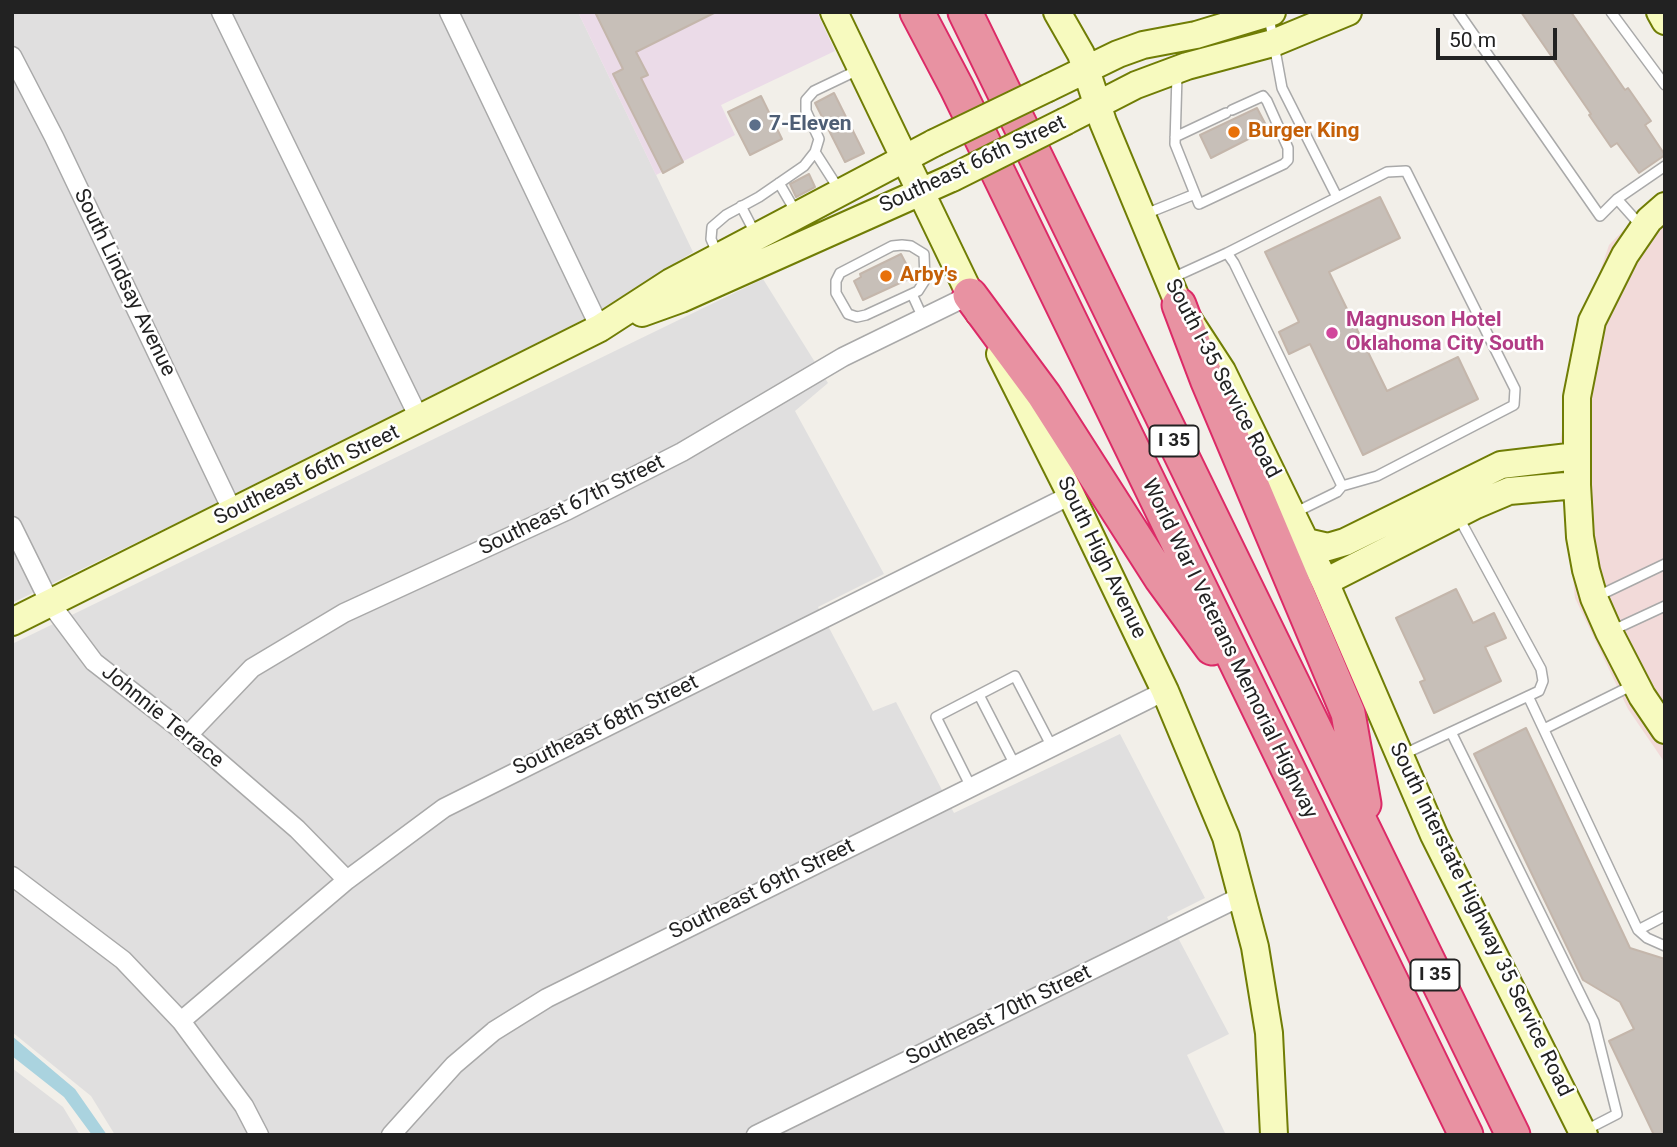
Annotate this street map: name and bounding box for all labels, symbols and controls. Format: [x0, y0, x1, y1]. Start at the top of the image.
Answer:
scale bar [1439, 14, 1560, 58]
text: 50 m [1449, 28, 1496, 52]
street label: Southeast 66th Street [876, 111, 1070, 219]
place label: 7-Eleven [769, 112, 852, 138]
marker: 7-Eleven [747, 117, 763, 133]
place label: Burger King [1248, 119, 1360, 145]
marker: Burger King [1226, 124, 1242, 140]
street label: South Lindsay Avenue [68, 185, 180, 381]
place label: Arby's [900, 263, 957, 289]
marker: Arby's [878, 268, 894, 284]
street label: South I-35 Service Road [1159, 275, 1285, 483]
place label: Magnuson Hotel Oklahoma City South [1346, 308, 1544, 358]
marker: Magnuson Hotel Oklahoma City South [1324, 325, 1340, 341]
street label: Southeast 66th Street [210, 420, 404, 532]
road number: I 35 [1150, 426, 1198, 456]
street label: Southeast 67th Street [475, 450, 669, 562]
street label: South High Avenue [1051, 473, 1151, 643]
street label: World War I Veterans Memorial Highway [1136, 475, 1322, 823]
street label: Johnnie Terrace [96, 660, 228, 774]
street label: Southeast 68th Street [509, 670, 703, 782]
street label: South Interstate Highway 35 Service Road [1383, 739, 1577, 1101]
street label: Southeast 69th Street [665, 834, 859, 946]
road number: I 35 [1410, 959, 1460, 990]
street label: Southeast 70th Street [902, 960, 1096, 1072]

